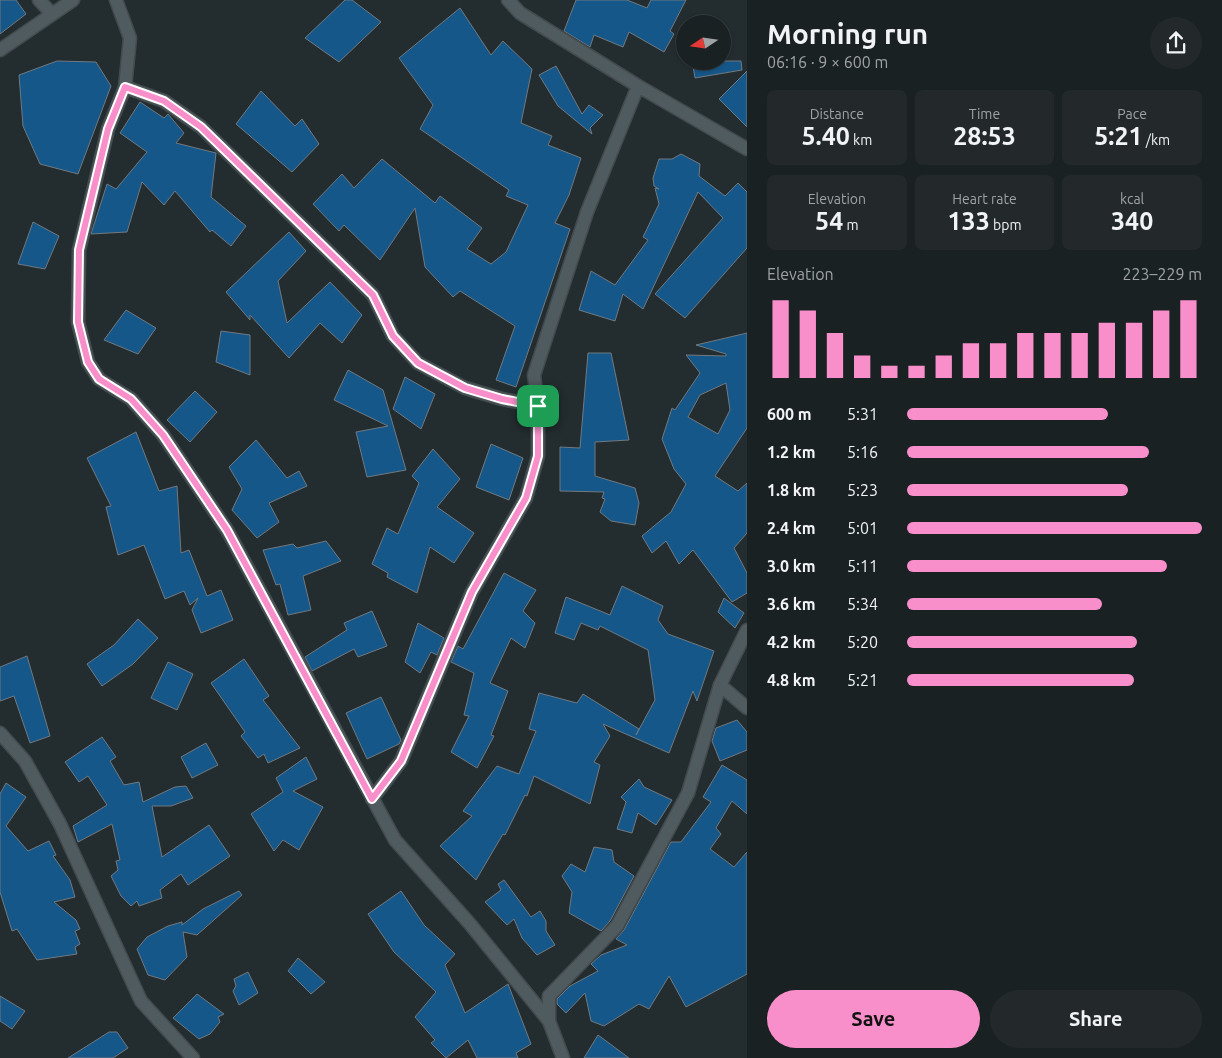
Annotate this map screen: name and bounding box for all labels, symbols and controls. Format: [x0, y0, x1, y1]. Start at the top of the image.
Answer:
north arrow [676, 15, 731, 70]
map controls [676, 15, 731, 70]
button: share [1150, 17, 1202, 69]
text: Morning run [767, 18, 928, 49]
text: 06:16 · 9 × 600 m [767, 53, 888, 71]
text: Distance [810, 106, 864, 122]
text: Time [969, 106, 1000, 122]
text: Pace [1117, 106, 1147, 122]
text: 5.40 [801, 122, 850, 150]
text: 28:53 [953, 122, 1016, 150]
text: 5:21 [1094, 122, 1143, 150]
text: km [850, 132, 872, 148]
text: /km [1143, 132, 1170, 148]
text: Elevation [808, 191, 866, 207]
text: Heart rate [952, 191, 1017, 207]
text: kcal [1120, 191, 1144, 207]
text: 54 [815, 207, 843, 235]
text: 133 [948, 207, 990, 235]
text: 340 [1111, 207, 1153, 235]
text: m [843, 217, 859, 233]
text: bpm [990, 217, 1021, 233]
text: Elevation [767, 265, 834, 283]
text: 223–229 m [1122, 265, 1202, 283]
pin [517, 385, 559, 427]
icon: arrive [524, 392, 552, 420]
text: 600 m [767, 405, 812, 423]
text: 5:31 [847, 405, 878, 423]
text: 1.2 km [767, 443, 816, 461]
text: 5:16 [847, 443, 878, 461]
text: 1.8 km [767, 481, 816, 499]
text: 5:23 [847, 481, 878, 499]
text: 2.4 km [767, 519, 816, 537]
text: 5:01 [847, 519, 878, 537]
text: 3.0 km [767, 557, 816, 575]
text: 5:11 [847, 557, 878, 575]
text: 3.6 km [767, 595, 816, 613]
text: 5:34 [847, 595, 878, 613]
text: 4.2 km [767, 633, 816, 651]
text: 5:20 [847, 633, 878, 651]
text: 4.8 km [767, 671, 816, 689]
text: 5:21 [847, 671, 878, 689]
button: Save [767, 990, 980, 1048]
button: Share [990, 990, 1202, 1048]

